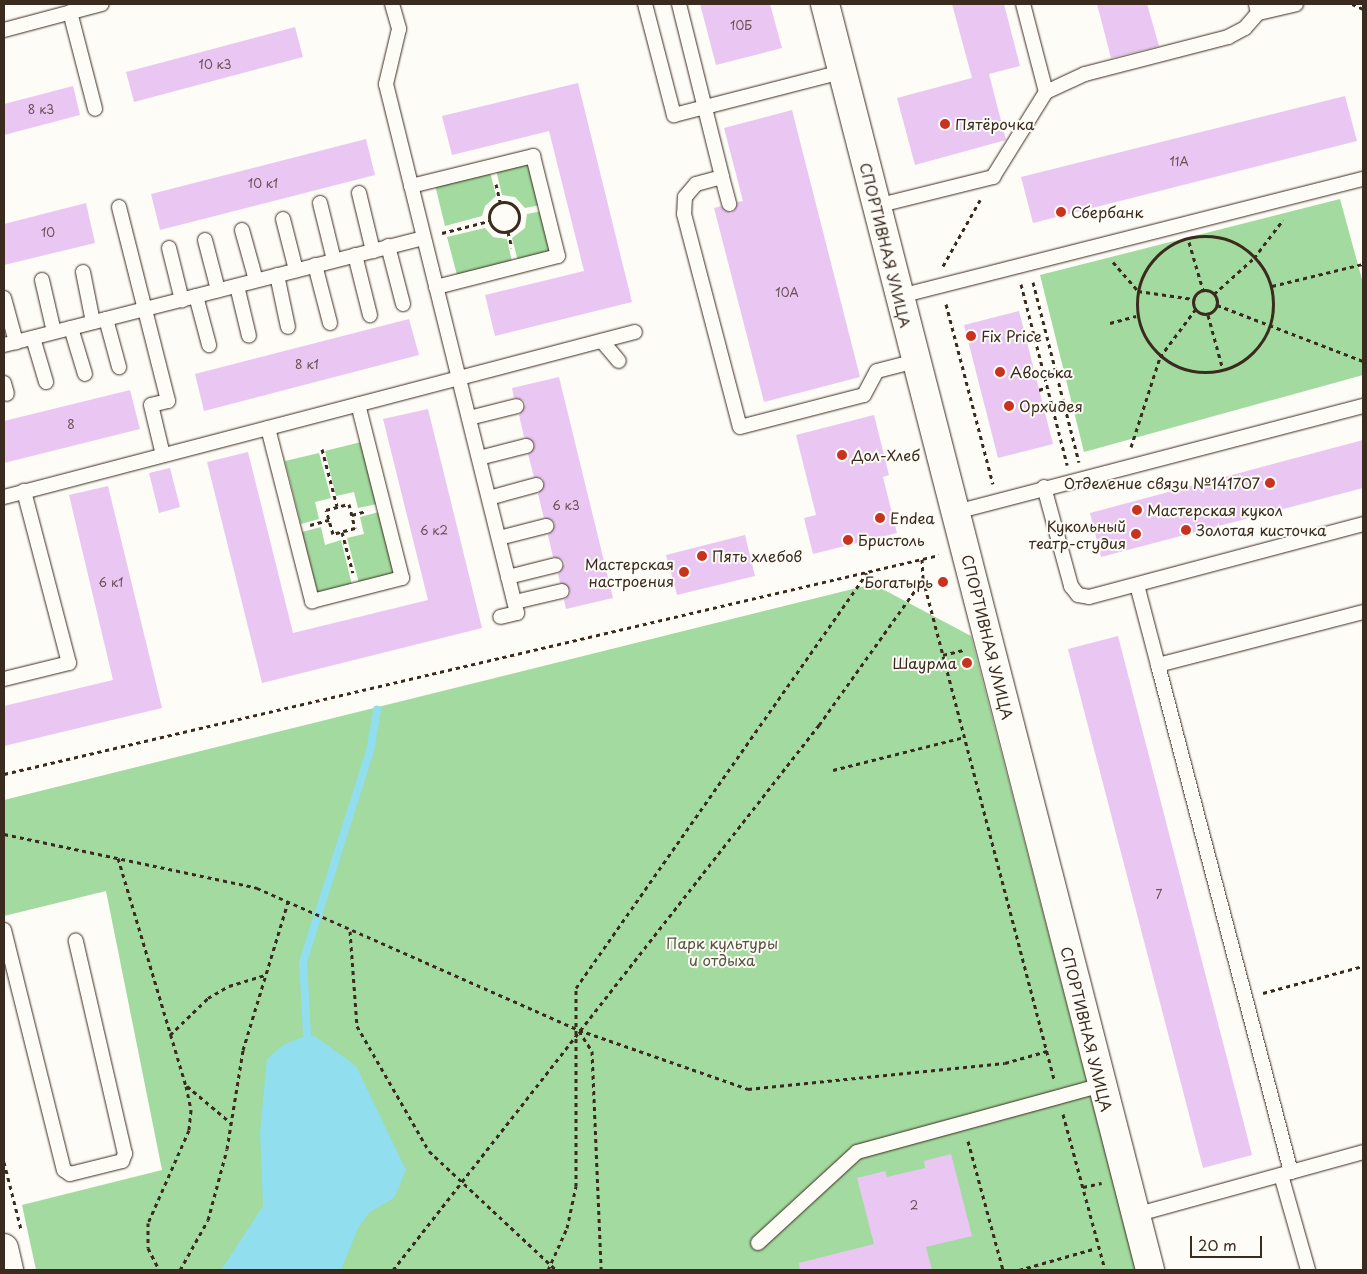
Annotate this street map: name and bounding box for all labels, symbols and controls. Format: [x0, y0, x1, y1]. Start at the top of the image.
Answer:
house number: 10Б [730, 19, 752, 33]
house number: 10 к3 [198, 58, 232, 72]
house number: 8 к3 [28, 103, 54, 117]
place label: Пятёрочка [955, 115, 1034, 133]
marker: Пятёрочка [939, 118, 951, 130]
house number: 11А [1169, 155, 1189, 169]
street label: СПОРТИВНАЯ УЛИЦА [857, 161, 915, 329]
house number: 10 к1 [248, 177, 278, 191]
place label: Сбербанк [1071, 203, 1143, 221]
marker: Сбербанк [1055, 206, 1067, 218]
house number: 10 [41, 226, 55, 240]
house number: 10А [775, 286, 799, 300]
place label: Fix Price [981, 327, 1042, 345]
marker: Fix Price [965, 330, 977, 342]
house number: 8 к1 [295, 358, 319, 372]
place label: Авоська [1010, 363, 1073, 381]
marker: Авоська [994, 366, 1006, 378]
place label: Орхидея [1019, 397, 1083, 415]
marker: Орхидея [1003, 400, 1015, 412]
house number: 8 [67, 418, 75, 432]
place label: Дол-Хлеб [852, 446, 920, 464]
marker: Дол-Хлеб [836, 449, 848, 461]
place label: Отделение связи №141707 [1063, 474, 1260, 492]
marker: Отделение связи №141707 [1264, 477, 1276, 489]
house number: 6 к3 [552, 499, 580, 513]
place label: Мастерская кукол [1147, 501, 1283, 519]
marker: Мастерская кукол [1131, 504, 1143, 516]
place label: Endea [890, 509, 935, 527]
marker: Endea [874, 512, 886, 524]
place label: Кукольный театр-студия [1029, 516, 1126, 551]
place label: Золотая кисточка [1196, 521, 1326, 539]
house number: 6 к2 [420, 524, 448, 538]
marker: Золотая кисточка [1180, 524, 1192, 536]
marker: Кукольный театр-студия [1130, 528, 1142, 540]
place label: Бристоль [858, 531, 925, 549]
marker: Бристоль [842, 534, 854, 546]
place label: Пять хлебов [712, 547, 803, 565]
marker: Пять хлебов [696, 550, 708, 562]
street label: СПОРТИВНАЯ УЛИЦА [959, 553, 1017, 721]
place label: Мастерская настроения [585, 554, 674, 589]
marker: Мастерская настроения [678, 566, 690, 578]
place label: Богатырь [864, 573, 933, 591]
house number: 6 к1 [99, 576, 123, 590]
marker: Богатырь [937, 576, 949, 588]
place label: Шаурма [892, 654, 957, 672]
marker: Шаурма [961, 657, 973, 669]
house number: 7 [1156, 888, 1162, 902]
park label: Парк культуры и отдыха [666, 933, 778, 968]
street label: СПОРТИВНАЯ УЛИЦА [1058, 945, 1116, 1113]
house number: 2 [910, 1199, 918, 1213]
scale bar [1192, 1226, 1264, 1258]
text: 20 m [1198, 1233, 1237, 1256]

